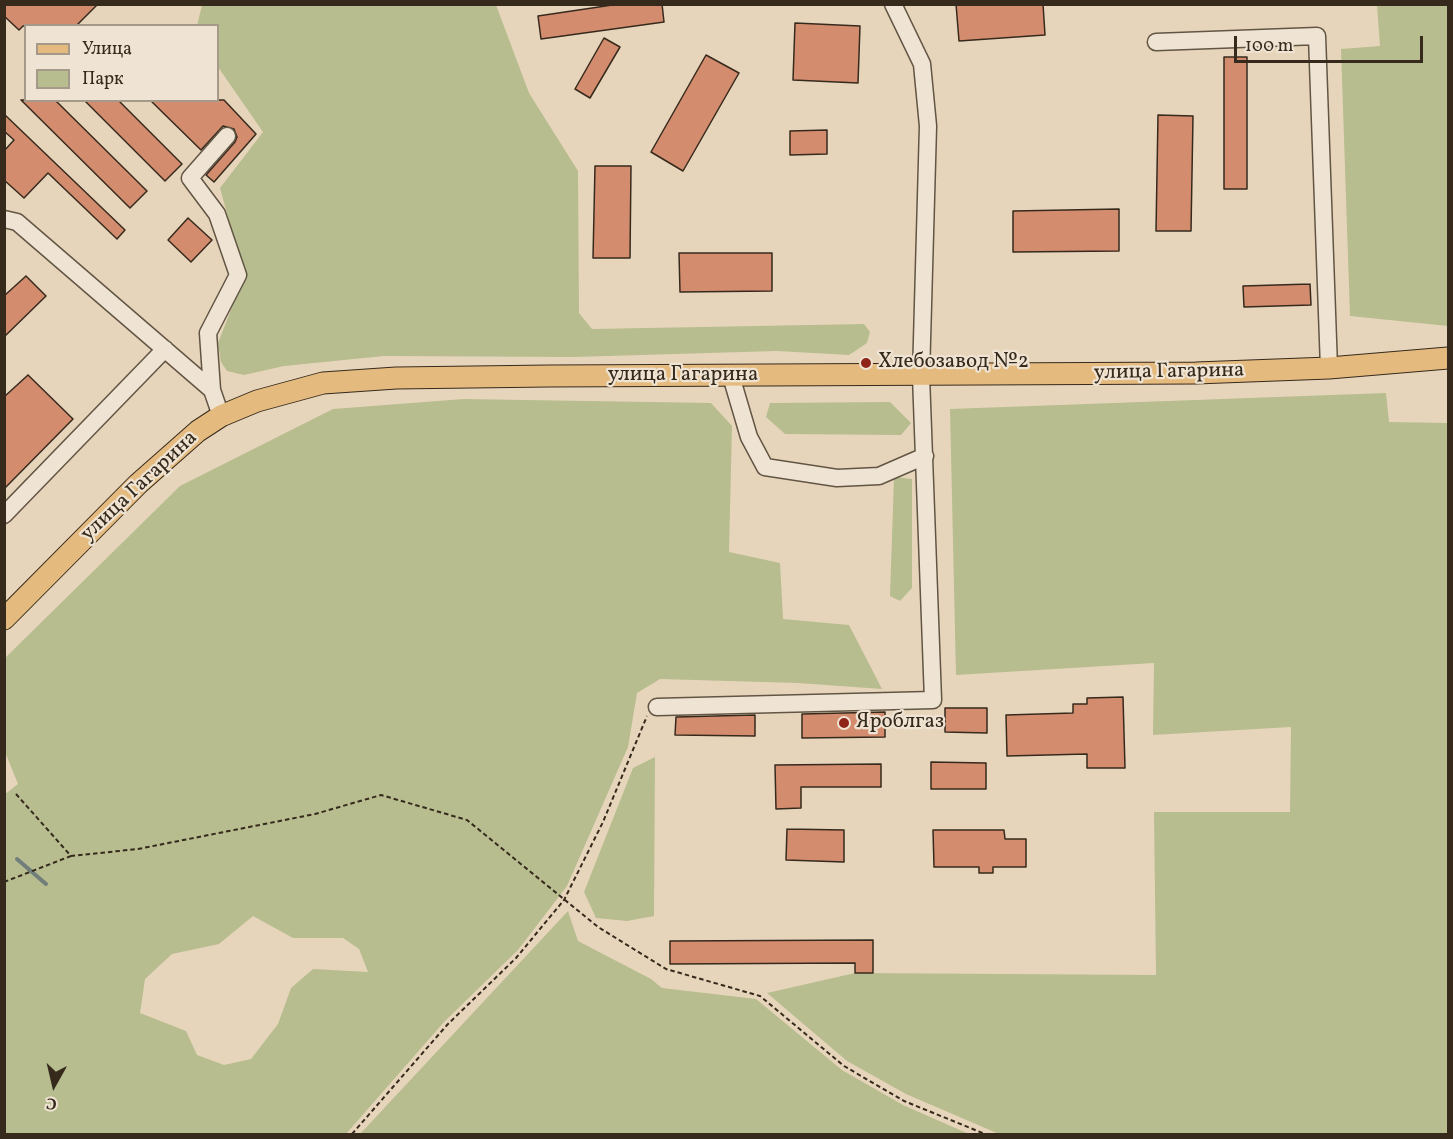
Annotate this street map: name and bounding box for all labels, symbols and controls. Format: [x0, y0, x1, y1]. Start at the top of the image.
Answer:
legend [24, 24, 219, 102]
scale bar [1237, 24, 1426, 62]
text: 100 m [1245, 34, 1294, 59]
text: Улица [82, 37, 132, 62]
text: Парк [82, 67, 124, 92]
place label: Хлебозавод №2 [878, 350, 1029, 376]
marker: Хлебозавод №2 [859, 356, 873, 370]
street label: улица Гагарина [1093, 359, 1245, 387]
street label: улица Гагарина [608, 363, 758, 389]
street label: улица Гагарина [76, 426, 204, 548]
place label: Яроблгаз [856, 710, 944, 736]
marker: Яроблгаз [837, 716, 851, 730]
north arrow [24, 1055, 84, 1115]
text: С [45, 1091, 58, 1114]

